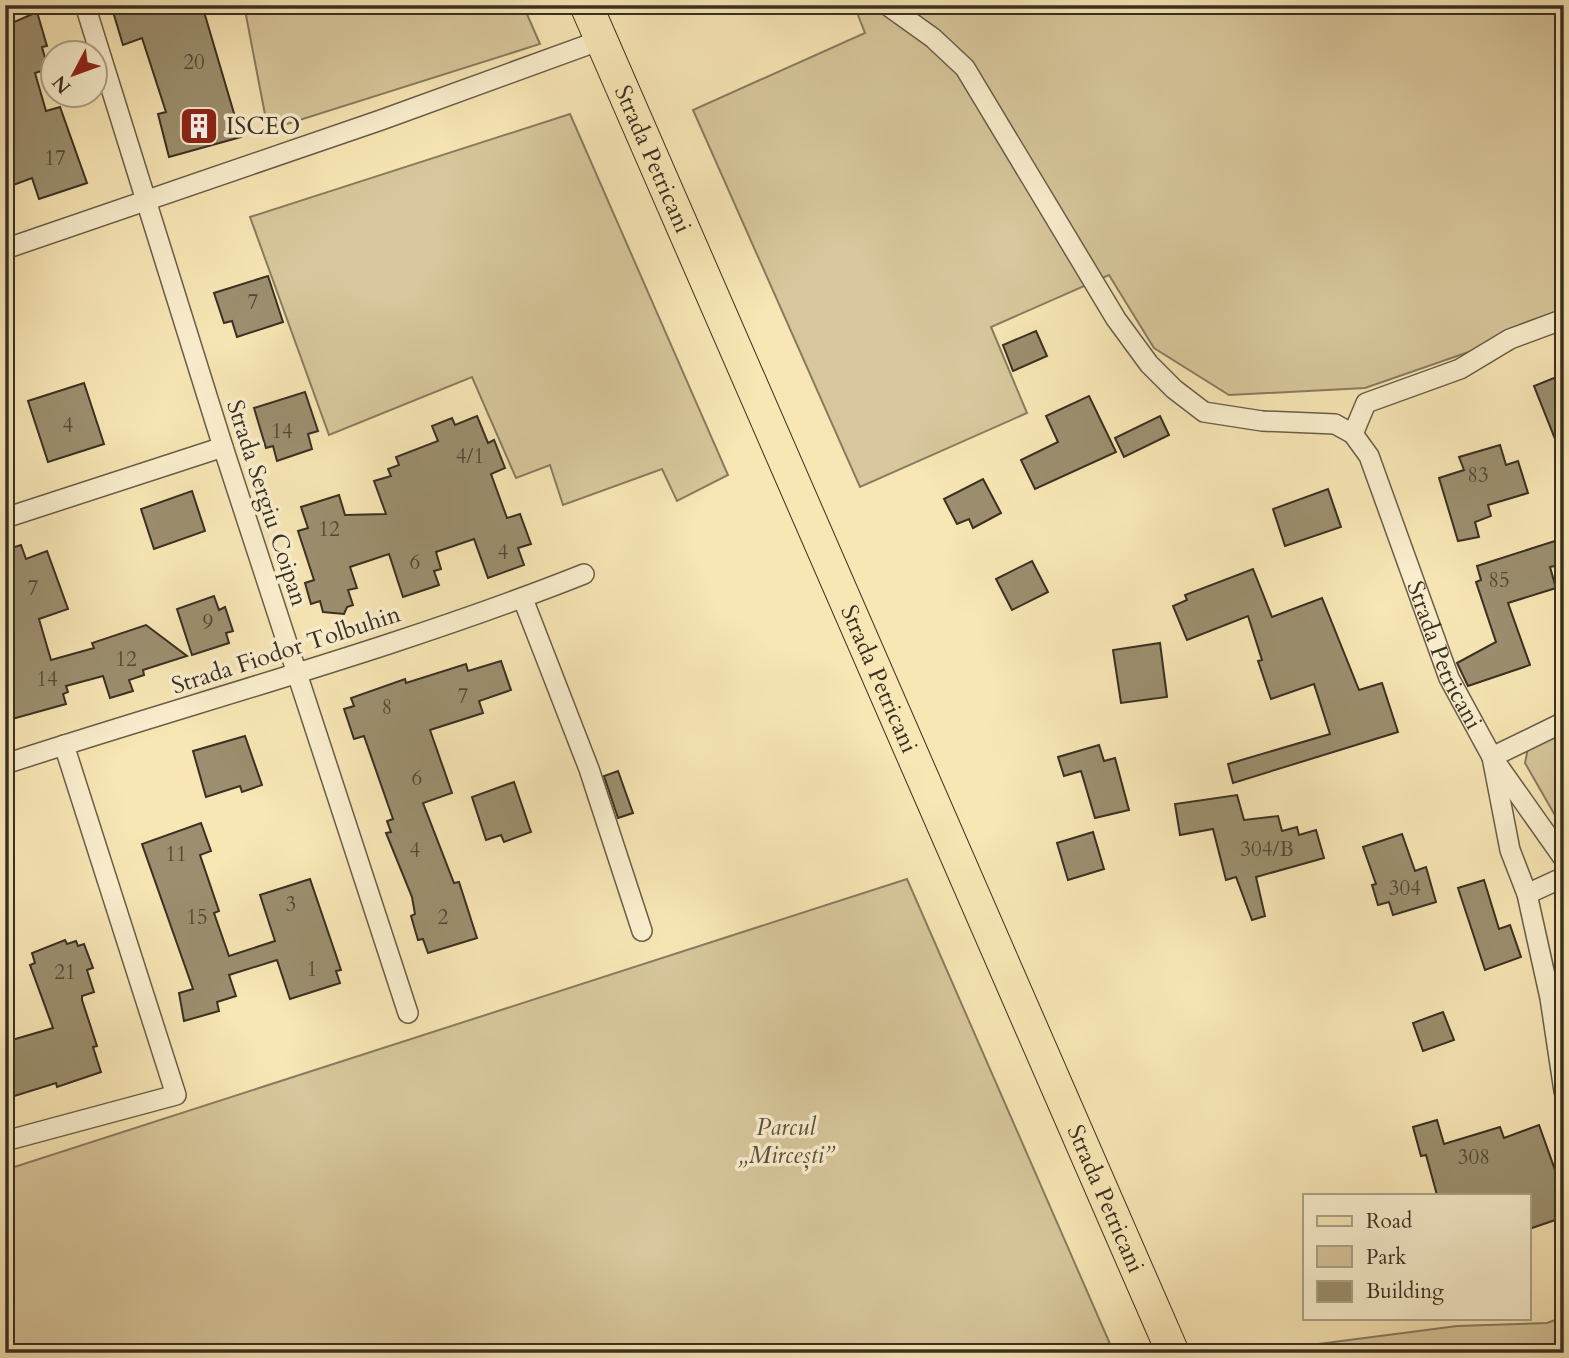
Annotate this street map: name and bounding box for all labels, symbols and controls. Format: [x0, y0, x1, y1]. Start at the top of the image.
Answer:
north arrow [38, 38, 108, 108]
house number: 20 [183, 48, 205, 77]
text: N [46, 69, 77, 99]
street label: Strada Petricani [606, 80, 700, 238]
building icon: ISCEO [178, 105, 220, 147]
place label: ISCEO [226, 110, 300, 143]
house number: 17 [44, 144, 66, 173]
house number: 7 [248, 288, 259, 317]
street label: Strada Sergiu Coipan [218, 396, 316, 611]
house number: 4 [63, 411, 74, 440]
house number: 14 [271, 417, 293, 446]
house number: 4/1 [456, 442, 484, 471]
house number: 83 [1467, 461, 1489, 490]
house number: 12 [318, 515, 340, 544]
house number: 4 [498, 538, 509, 567]
house number: 6 [410, 548, 420, 577]
house number: 85 [1488, 566, 1510, 595]
house number: 7 [28, 574, 39, 603]
street label: Strada Petricani [1399, 576, 1491, 736]
street label: Strada Fiodor Tolbuhin [167, 597, 405, 703]
street label: Strada Petricani [833, 600, 926, 758]
house number: 9 [203, 608, 214, 637]
house number: 12 [115, 645, 137, 674]
house number: 14 [36, 665, 58, 694]
house number: 7 [458, 682, 469, 711]
house number: 8 [382, 693, 392, 722]
house number: 6 [412, 764, 422, 793]
house number: 304/B [1240, 835, 1294, 864]
house number: 4 [410, 836, 421, 865]
house number: 11 [165, 840, 187, 869]
house number: 304 [1389, 874, 1421, 903]
house number: 3 [286, 890, 296, 919]
house number: 15 [186, 903, 208, 932]
house number: 2 [438, 903, 449, 932]
house number: 1 [307, 955, 317, 984]
house number: 21 [54, 958, 76, 987]
park label: Parcul „Mircești” [738, 1111, 836, 1172]
street label: Strada Petricani [1059, 1120, 1153, 1278]
house number: 308 [1458, 1143, 1490, 1172]
legend [1303, 1194, 1530, 1320]
text: Road [1366, 1207, 1412, 1236]
text: Park [1366, 1243, 1407, 1272]
text: Building [1366, 1277, 1444, 1306]

